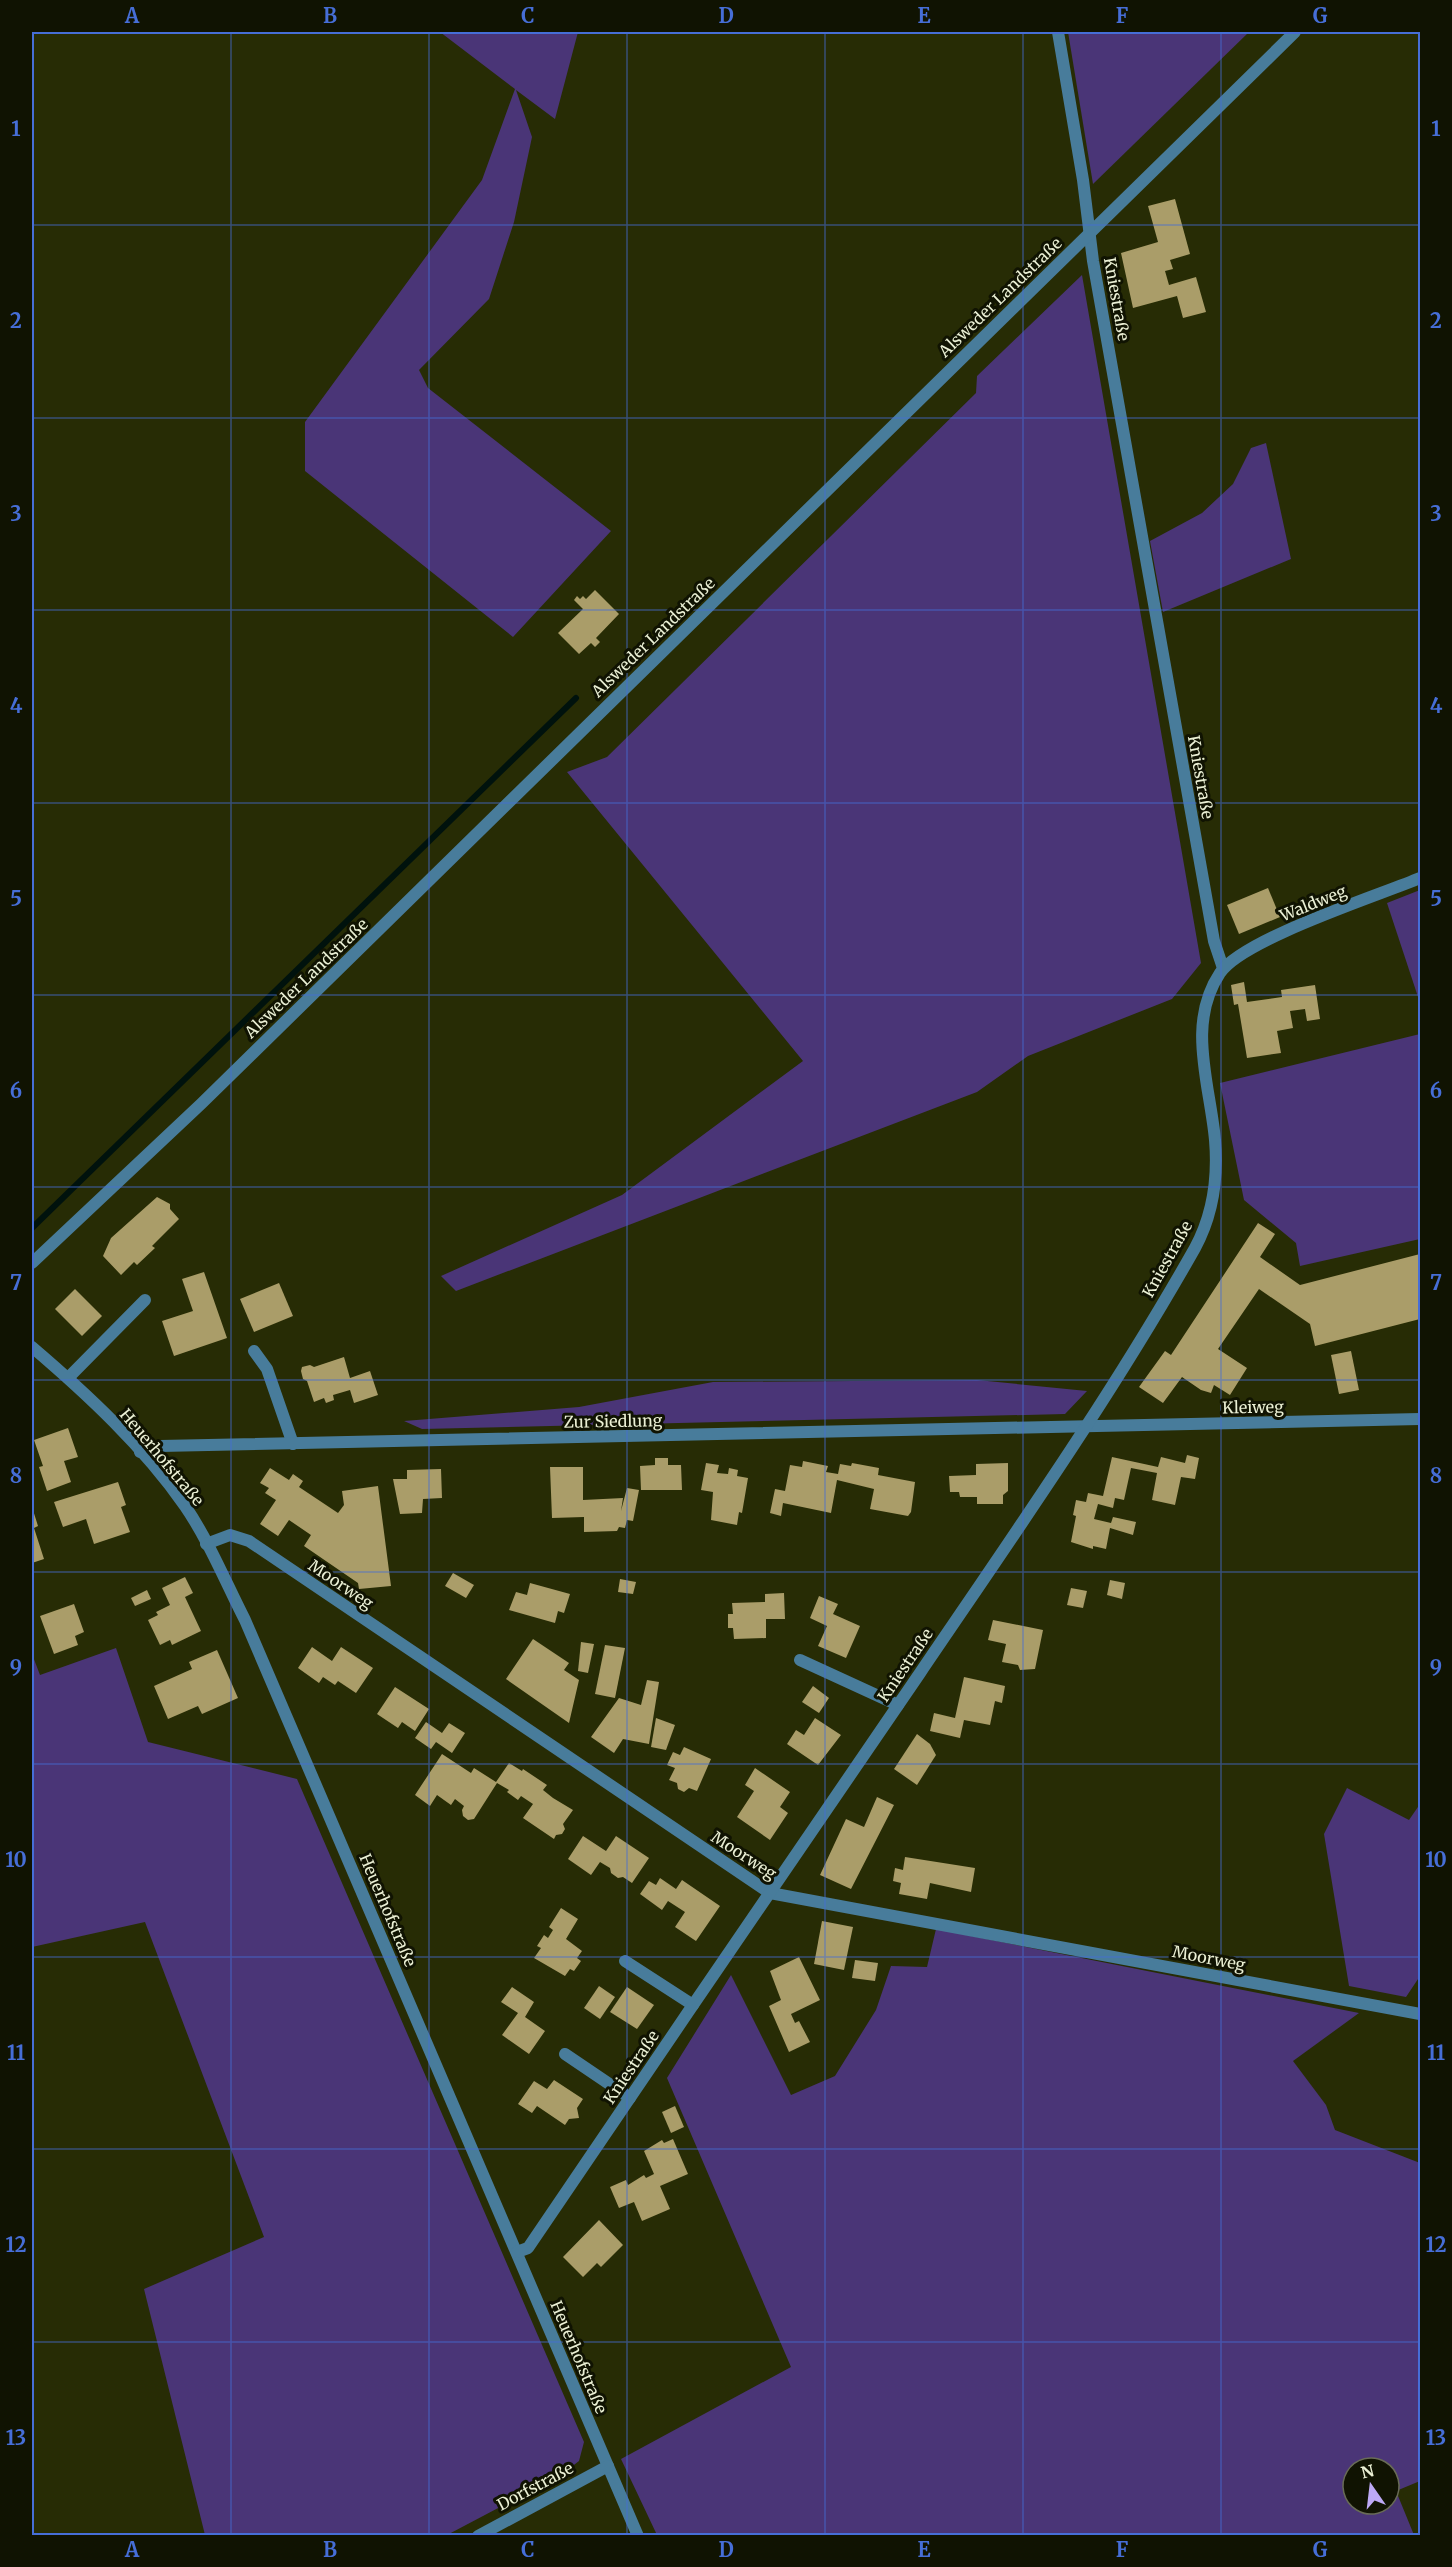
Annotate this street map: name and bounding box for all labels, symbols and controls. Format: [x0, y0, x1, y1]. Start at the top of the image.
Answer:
text: A [124, 3, 140, 28]
text: B [323, 3, 337, 28]
text: C [521, 3, 535, 28]
text: D [718, 3, 734, 28]
text: E [917, 3, 931, 28]
text: F [1116, 3, 1129, 28]
text: G [1313, 3, 1328, 28]
text: 1 [11, 116, 21, 141]
text: 1 [1431, 116, 1441, 141]
street label: Alsweder Landstraße [934, 233, 1066, 362]
street label: Kniestraße [1100, 256, 1134, 342]
text: 2 [10, 308, 22, 333]
text: 2 [1430, 308, 1442, 333]
text: 3 [10, 501, 22, 526]
text: 3 [1430, 501, 1442, 526]
street label: Alsweder Landstraße [587, 573, 719, 702]
text: 4 [10, 693, 23, 718]
text: 4 [1430, 693, 1443, 718]
street label: Kniestraße [1184, 734, 1218, 820]
street label: Waldweg [1276, 880, 1350, 926]
text: 5 [10, 886, 22, 911]
text: 5 [1430, 886, 1442, 911]
street label: Alsweder Landstraße [240, 914, 372, 1043]
text: 6 [10, 1078, 22, 1103]
text: 6 [1430, 1078, 1442, 1103]
street label: Kniestraße [1138, 1217, 1196, 1301]
text: 7 [10, 1270, 22, 1295]
text: 7 [1430, 1270, 1442, 1295]
street label: Kleiweg [1222, 1396, 1284, 1418]
street label: Heuerhofstraße [116, 1404, 208, 1510]
street label: Zur Siedlung [564, 1410, 663, 1432]
text: 8 [10, 1463, 22, 1488]
text: 8 [1430, 1463, 1442, 1488]
street label: Moorweg [305, 1555, 377, 1613]
street label: Kniestraße [873, 1624, 937, 1706]
text: 9 [10, 1655, 22, 1680]
text: 9 [1430, 1655, 1442, 1680]
street label: Moorweg [708, 1826, 781, 1884]
text: 10 [5, 1847, 27, 1872]
text: 10 [1425, 1847, 1447, 1872]
street label: Heuerhofstraße [355, 1851, 421, 1969]
street label: Moorweg [1171, 1941, 1247, 1975]
street label: Kniestraße [599, 2026, 663, 2108]
text: 11 [7, 2040, 25, 2065]
text: 11 [1427, 2040, 1445, 2065]
text: 12 [6, 2232, 27, 2257]
text: 12 [1426, 2232, 1447, 2257]
street label: Heuerhofstraße [546, 2298, 612, 2416]
text: 13 [6, 2425, 26, 2450]
text: 13 [1426, 2425, 1446, 2450]
north arrow [1341, 2456, 1401, 2516]
street label: Dorfstraße [493, 2458, 577, 2514]
text: N [1359, 2460, 1376, 2483]
text: A [124, 2537, 140, 2562]
text: B [323, 2537, 337, 2562]
text: C [521, 2537, 535, 2562]
text: D [718, 2537, 734, 2562]
text: E [917, 2537, 931, 2562]
text: F [1116, 2537, 1129, 2562]
text: G [1313, 2537, 1328, 2562]

